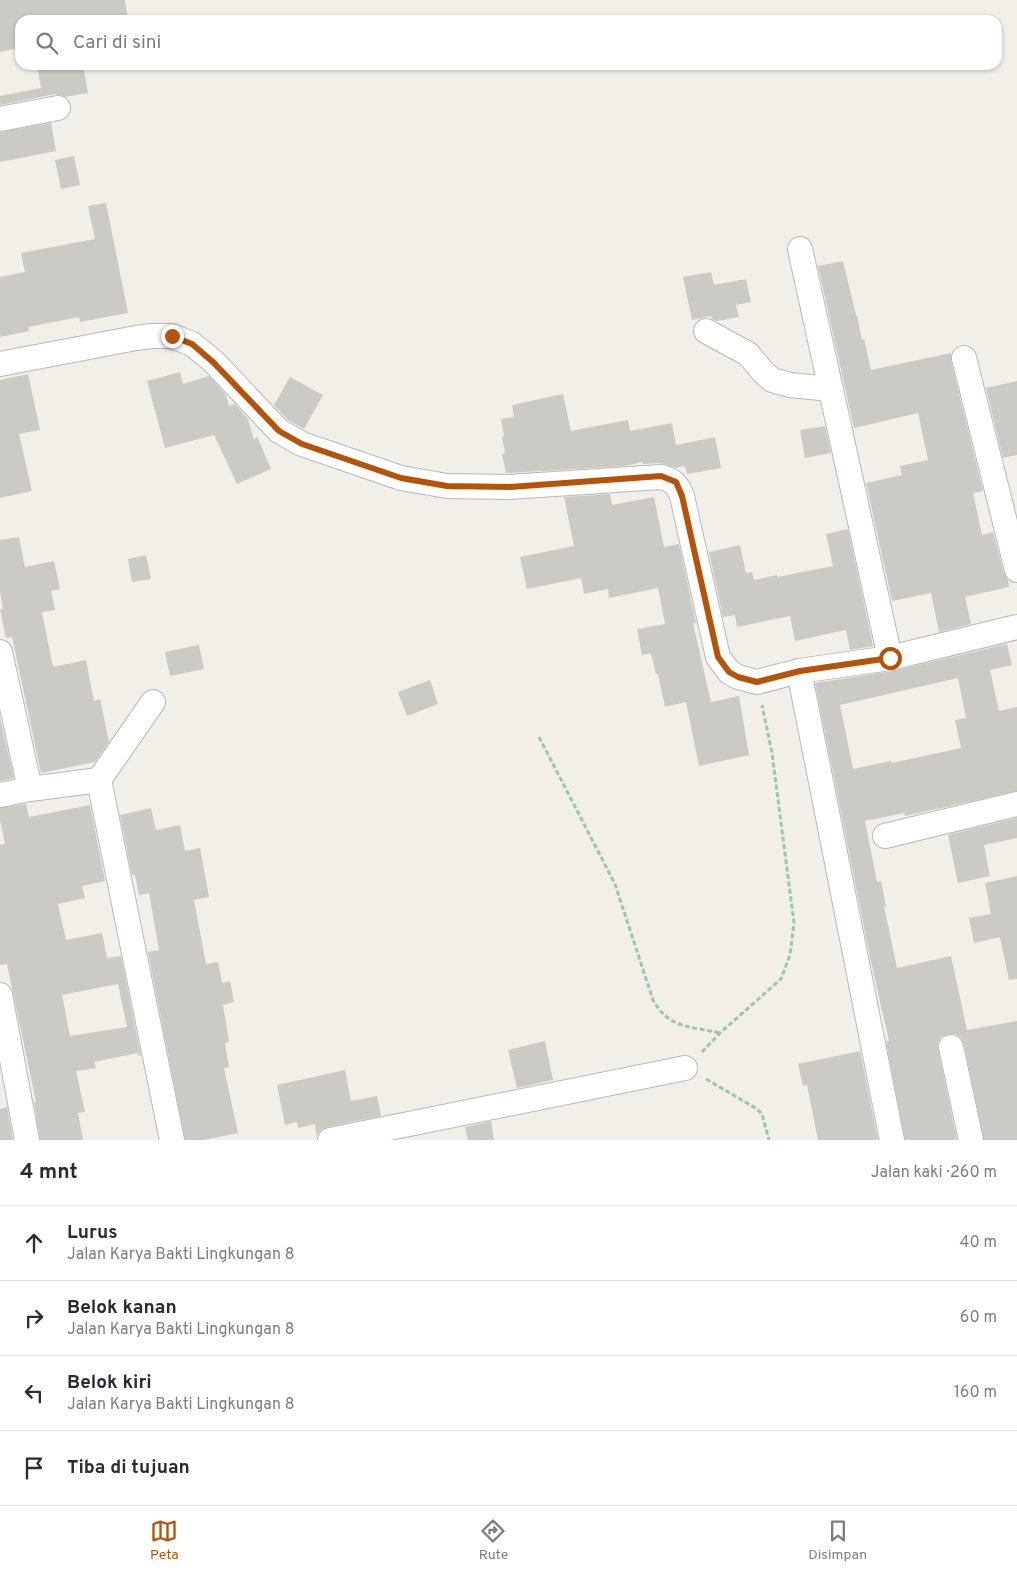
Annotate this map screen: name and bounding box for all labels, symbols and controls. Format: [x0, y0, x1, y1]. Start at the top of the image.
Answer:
search box [15, 15, 1002, 70]
icon: search [33, 29, 61, 57]
text: Cari di sini [73, 31, 161, 55]
route end [161, 325, 184, 348]
route start [879, 647, 902, 670]
text: 4 mnt [20, 1159, 78, 1186]
text: Jalan kaki · 260 m [871, 1163, 997, 1183]
text: Lurus [67, 1221, 118, 1245]
icon: ahead [20, 1229, 48, 1257]
text: 40 m [959, 1233, 997, 1253]
text: Jalan Karya Bakti Lingkungan 8 [67, 1245, 295, 1265]
text: Belok kanan [67, 1296, 177, 1320]
icon: right [20, 1304, 48, 1332]
text: 60 m [960, 1308, 997, 1328]
text: Jalan Karya Bakti Lingkungan 8 [67, 1320, 295, 1340]
text: Belok kiri [67, 1371, 152, 1395]
icon: left [20, 1379, 48, 1407]
text: 160 m [954, 1383, 997, 1403]
text: Jalan Karya Bakti Lingkungan 8 [67, 1395, 295, 1415]
icon: arrive [20, 1454, 48, 1482]
text: Tiba di tujuan [67, 1456, 190, 1480]
tab: Peta [150, 1517, 179, 1564]
tab: Rute [479, 1517, 508, 1564]
tab: Disimpan [808, 1517, 867, 1564]

